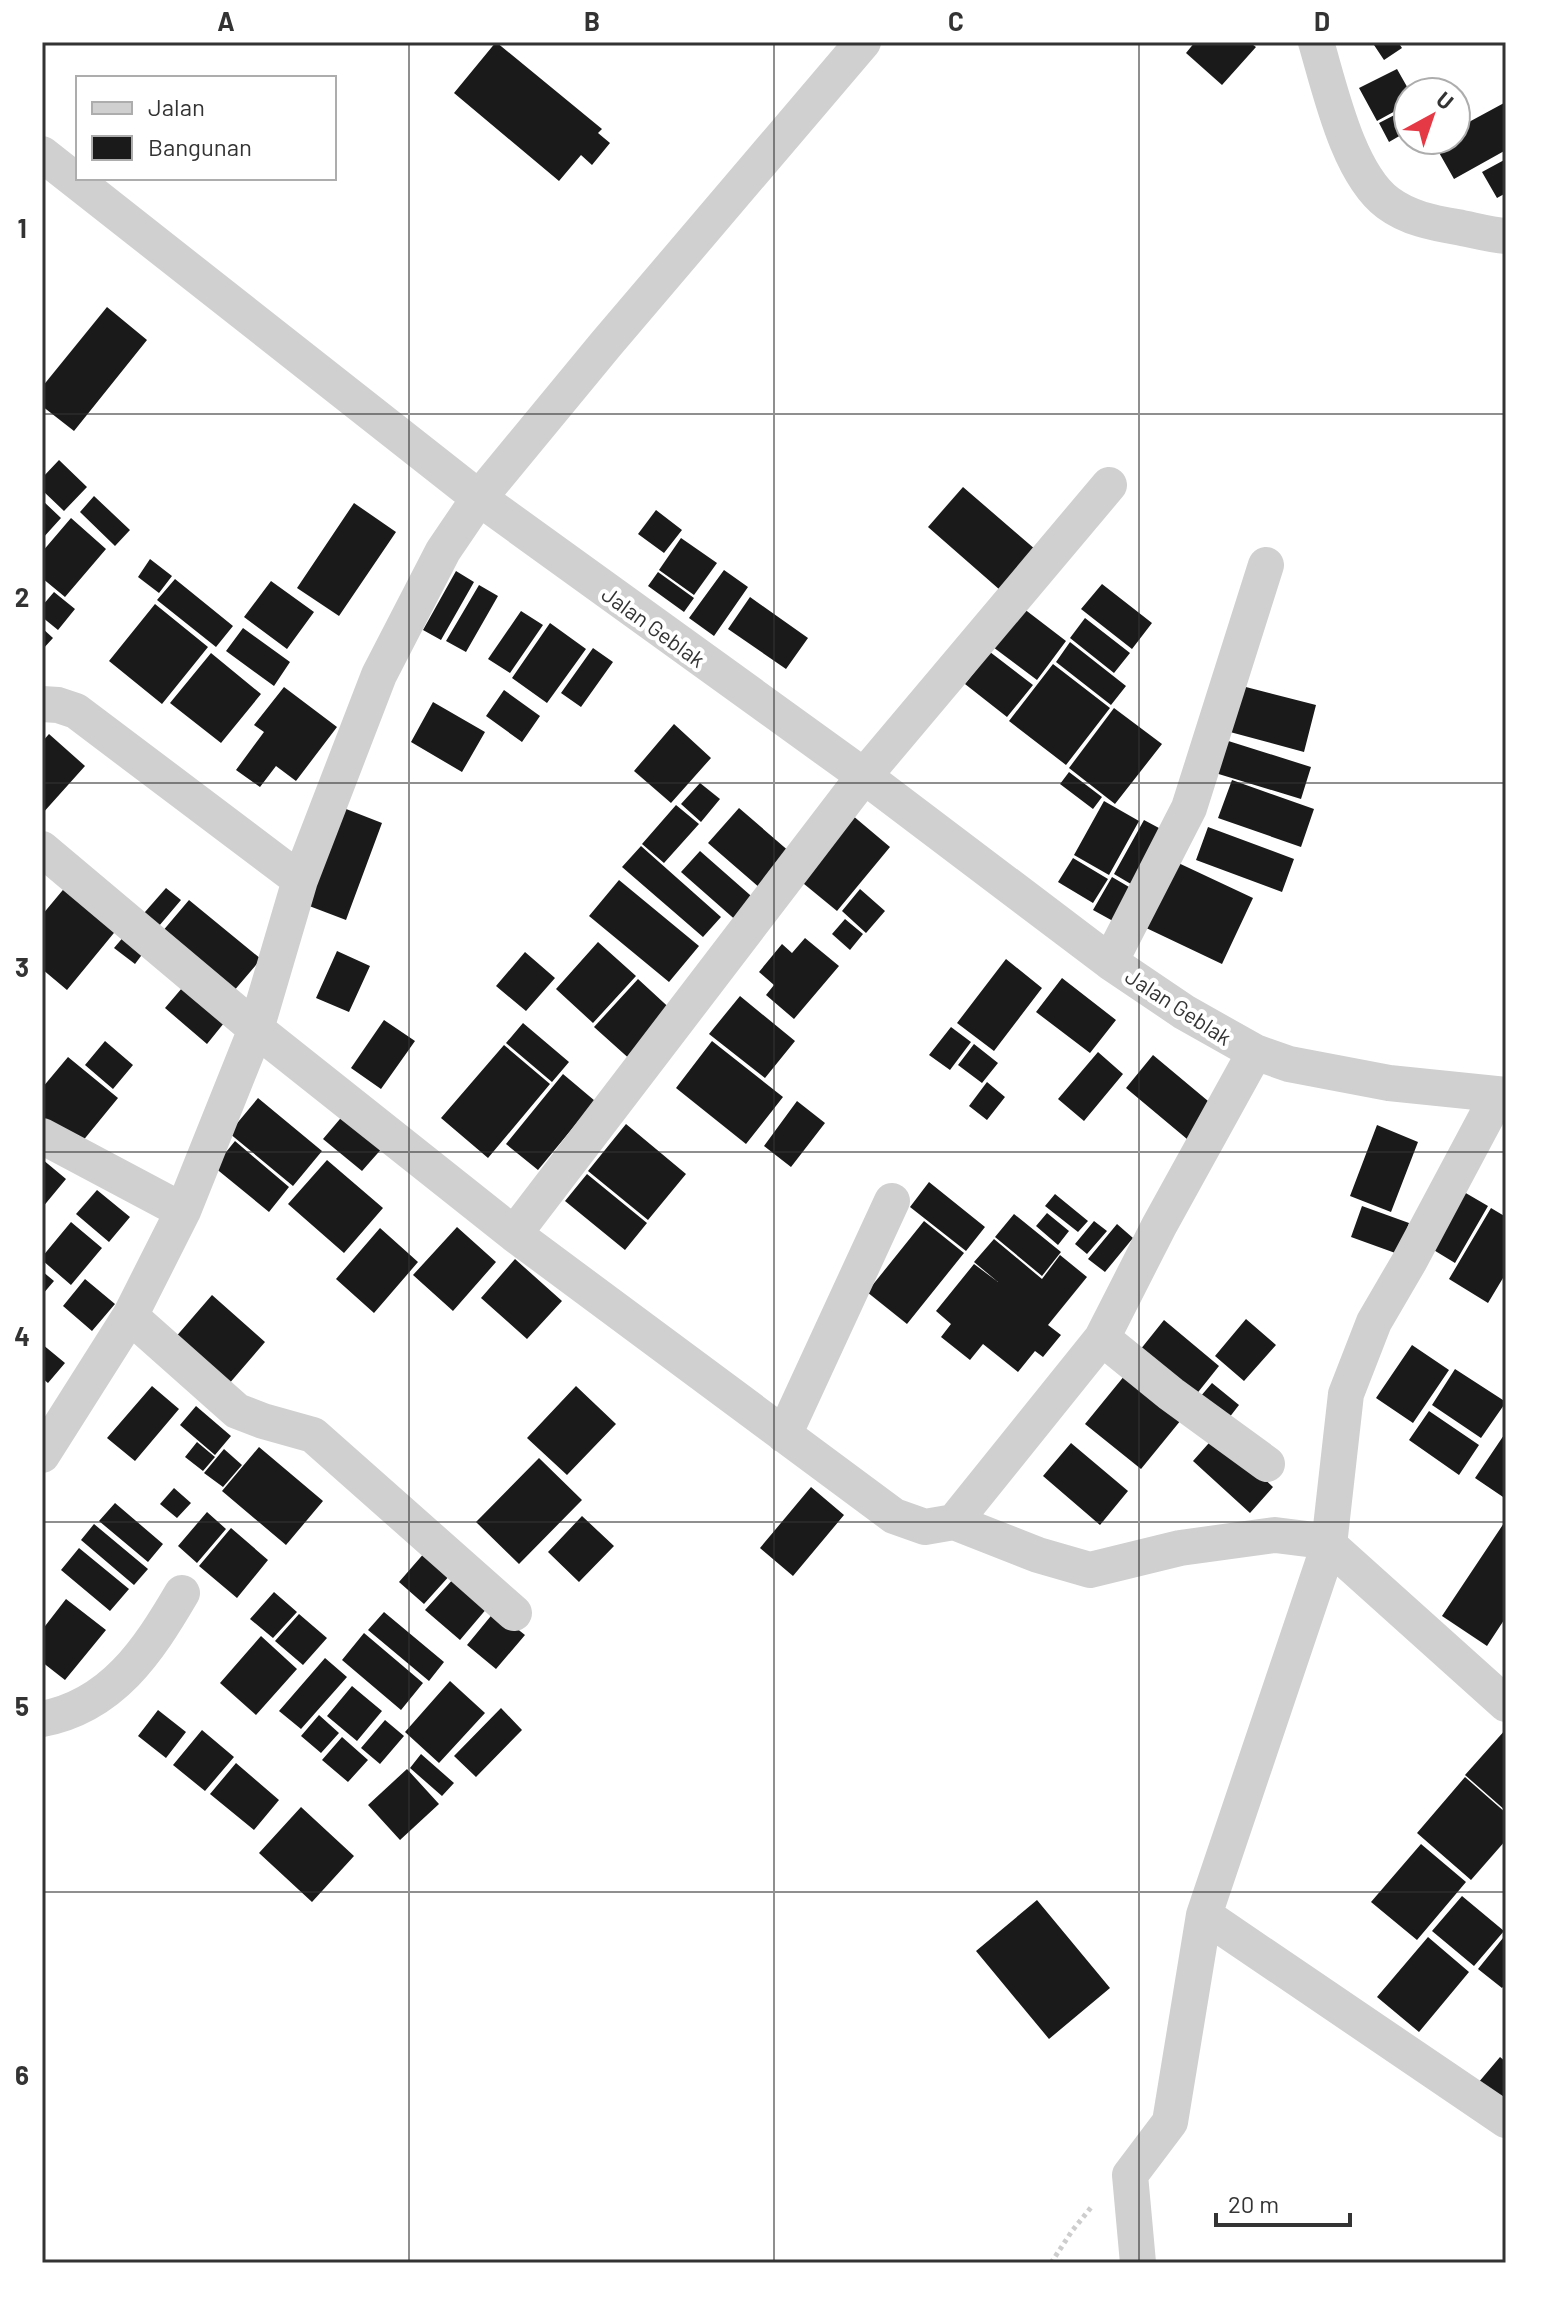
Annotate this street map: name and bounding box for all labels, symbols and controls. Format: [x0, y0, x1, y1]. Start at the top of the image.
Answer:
text: A [217, 5, 235, 36]
text: B [584, 5, 600, 36]
text: C [948, 5, 964, 36]
text: D [1314, 5, 1330, 36]
legend [76, 76, 336, 180]
north arrow [1392, 76, 1472, 156]
text: U [1432, 86, 1459, 114]
text: Jalan [148, 92, 205, 121]
text: Bangunan [148, 132, 252, 161]
text: 1 [17, 212, 27, 243]
street label: Jalan Geblak [597, 580, 711, 672]
text: 2 [15, 581, 29, 612]
text: 3 [15, 951, 29, 982]
street label: Jalan Geblak [1121, 962, 1237, 1050]
text: 4 [14, 1320, 30, 1351]
text: 5 [15, 1690, 29, 1721]
text: 6 [15, 2059, 29, 2090]
scale bar [1216, 2177, 1350, 2227]
text: 20 m [1228, 2189, 1279, 2218]

